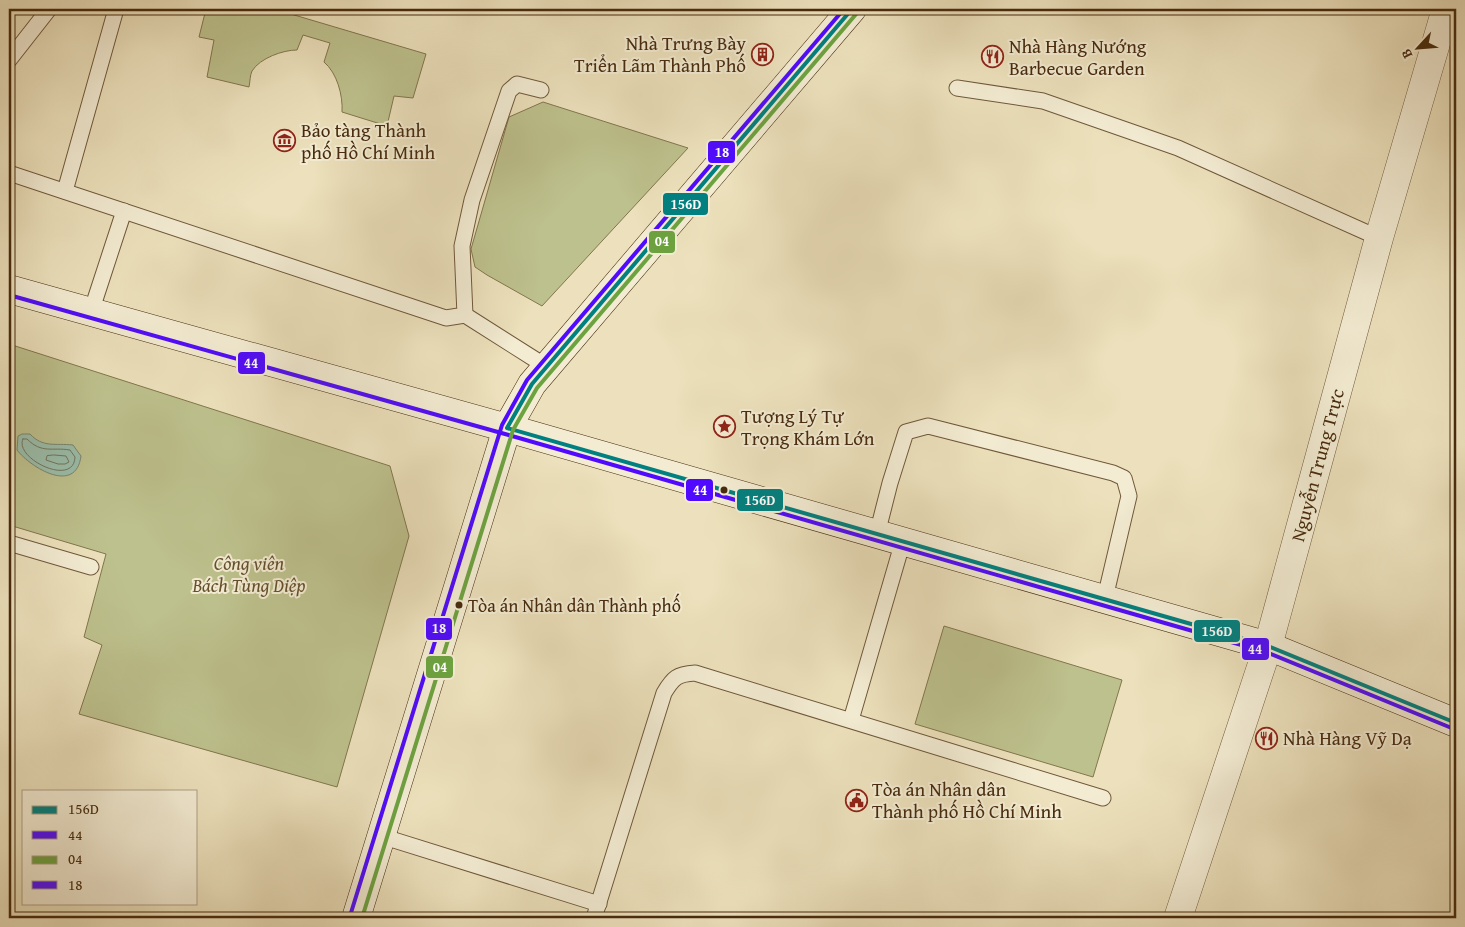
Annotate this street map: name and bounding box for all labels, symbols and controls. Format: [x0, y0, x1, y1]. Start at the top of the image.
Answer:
north arrow [1392, 22, 1442, 72]
place label: Nhà Trưng Bày Triển Lãm Thành Phố [574, 29, 747, 79]
place label: Nhà Hàng Nướng Barbecue Garden [1009, 32, 1147, 82]
building icon: Nhà Trưng Bày Triển Lãm Thành Phố [750, 42, 774, 66]
restaurant icon: Nhà Hàng Nướng Barbecue Garden [981, 45, 1005, 69]
text: B [1395, 45, 1417, 62]
place label: Bảo tàng Thành phố Hồ Chí Minh [301, 116, 435, 166]
museum icon: Bảo tàng Thành phố Hồ Chí Minh [273, 129, 297, 153]
line badge: 18 [707, 140, 736, 164]
text: 18 [715, 142, 729, 162]
line badge: 156D [662, 192, 709, 216]
text: 156D [671, 194, 701, 214]
line badge: 04 [648, 230, 676, 254]
text: 04 [655, 231, 669, 251]
line badge: 44 [237, 351, 266, 375]
text: 44 [244, 353, 258, 373]
street label: Nguyễn Trung Trực [1283, 385, 1351, 545]
place label: Tượng Lý Tự Trọng Khám Lớn [741, 402, 875, 452]
place icon: Tượng Lý Tự Trọng Khám Lớn [713, 415, 737, 439]
line badge: 44 [685, 478, 714, 502]
text: 44 [693, 480, 707, 500]
unlabelled marker [719, 485, 729, 495]
line badge: 156D [736, 488, 784, 512]
text: 156D [745, 490, 775, 510]
park label: Công viên Bách Tùng Diệp [191, 549, 306, 599]
place label: Tòa án Nhân dân Thành phố [468, 592, 681, 619]
marker: Tòa án Nhân dân Thành phố [454, 600, 464, 610]
line badge: 18 [425, 617, 453, 641]
text: 18 [432, 618, 446, 638]
line badge: 156D [1193, 619, 1241, 643]
text: 156D [1202, 621, 1232, 641]
line badge: 44 [1241, 637, 1270, 661]
text: 44 [1248, 639, 1262, 659]
line badge: 04 [425, 655, 454, 679]
text: 04 [433, 657, 447, 677]
place label: Nhà Hàng Vỹ Dạ [1283, 724, 1412, 752]
restaurant icon: Nhà Hàng Vỹ Dạ [1255, 726, 1279, 750]
place label: Tòa án Nhân dân Thành phố Hồ Chí Minh [872, 775, 1062, 825]
public building icon: Tòa án Nhân dân Thành phố Hồ Chí Minh [844, 788, 868, 812]
legend [22, 790, 198, 904]
text: 156D [68, 798, 99, 819]
text: 44 [68, 824, 82, 845]
text: 04 [68, 848, 82, 869]
text: 18 [68, 874, 82, 895]

